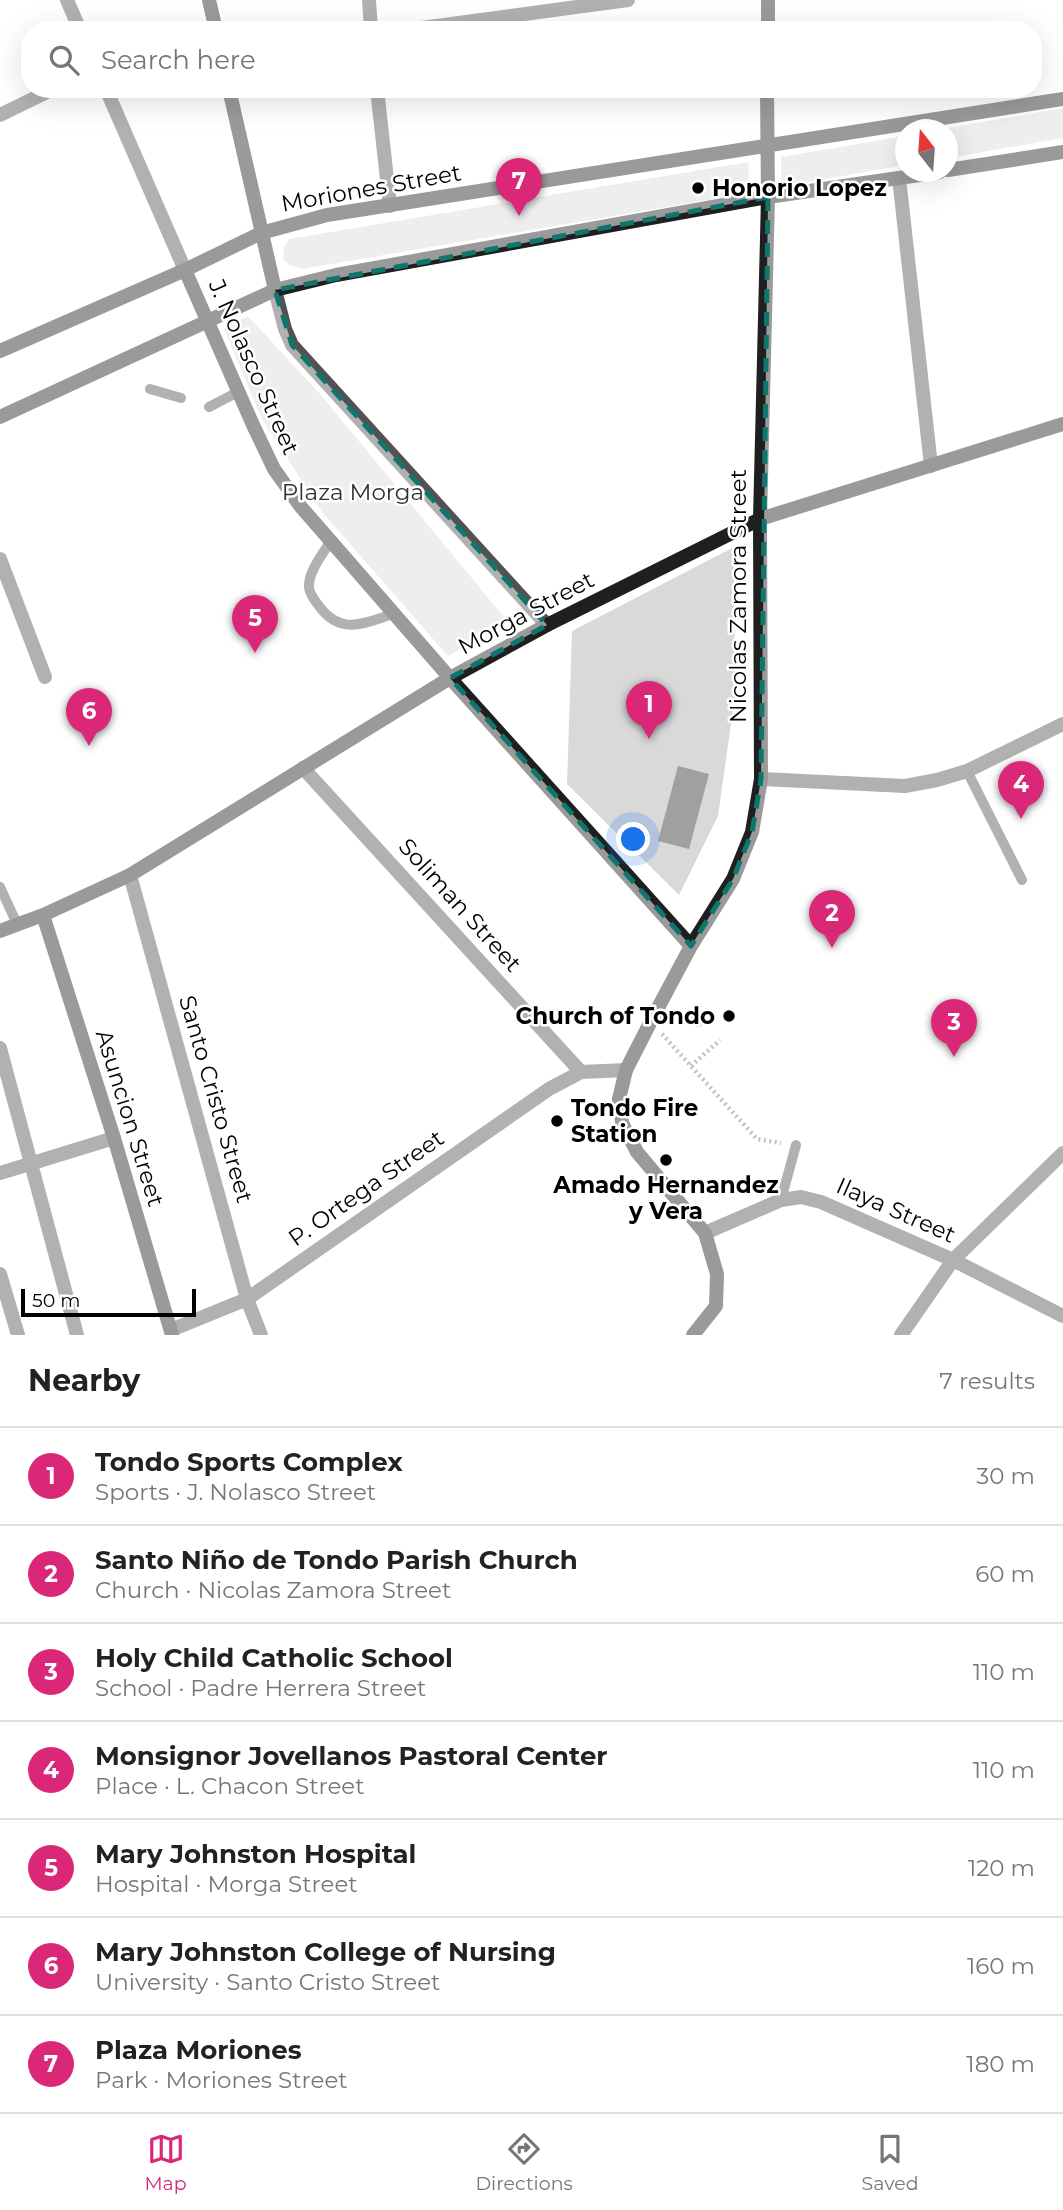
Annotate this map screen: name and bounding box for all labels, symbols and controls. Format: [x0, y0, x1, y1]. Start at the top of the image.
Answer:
search box [21, 21, 1042, 98]
icon: search [45, 41, 83, 79]
text: Search here [101, 44, 256, 76]
north arrow [895, 119, 958, 182]
street label: Moriones Street [279, 158, 463, 218]
pin: 7 [496, 158, 542, 216]
place label: Honorio Lopez [712, 174, 887, 202]
marker: Honorio Lopez [690, 180, 706, 196]
street label: J. Nolasco Street [202, 274, 305, 459]
street label: Nicolas Zamora Street [724, 469, 752, 723]
park label: Plaza Morga [282, 478, 424, 506]
street label: Morga Street [453, 565, 599, 661]
pin: 5 [232, 595, 278, 653]
pin: 1 [626, 681, 672, 739]
pin: 6 [66, 688, 112, 746]
pin: 4 [998, 761, 1044, 819]
your location [616, 822, 650, 856]
street label: Soliman Street [393, 832, 527, 978]
pin: 2 [809, 890, 855, 948]
street label: Santo Cristo Street [173, 992, 259, 1206]
pin: 3 [931, 999, 977, 1057]
place label: Church of Tondo [516, 1002, 715, 1030]
marker: Church of Tondo [721, 1008, 737, 1024]
street label: Asuncion Street [90, 1026, 170, 1210]
place label: Tondo Fire Station [571, 1094, 698, 1148]
marker: Tondo Fire Station [549, 1113, 565, 1129]
street label: P. Ortega Street [283, 1124, 449, 1252]
marker: Amado Hernandez y Vera [658, 1152, 674, 1168]
place label: Amado Hernandez y Vera [552, 1171, 779, 1225]
street label: Ilaya Street [832, 1171, 960, 1249]
scale bar [21, 1286, 196, 1318]
text: 50 m [32, 1289, 80, 1312]
text: Nearby [28, 1362, 140, 1399]
text: 7 results [939, 1367, 1035, 1395]
text: Tondo Sports Complex [95, 1446, 403, 1478]
text: 1 [46, 1462, 56, 1490]
text: 30 m [976, 1462, 1035, 1490]
text: Sports · J. Nolasco Street [95, 1478, 376, 1506]
text: Santo Niño de Tondo Parish Church [95, 1544, 578, 1576]
text: 2 [44, 1560, 58, 1588]
text: 60 m [975, 1560, 1035, 1588]
text: Church · Nicolas Zamora Street [95, 1576, 451, 1604]
text: Holy Child Catholic School [95, 1642, 453, 1674]
text: 3 [44, 1658, 58, 1686]
text: 110 m [973, 1658, 1035, 1686]
text: School · Padre Herrera Street [95, 1674, 426, 1702]
text: Monsignor Jovellanos Pastoral Center [95, 1740, 608, 1772]
text: 4 [43, 1756, 59, 1784]
text: 110 m [973, 1756, 1035, 1784]
text: Place · L. Chacon Street [95, 1772, 365, 1800]
text: Mary Johnston Hospital [95, 1838, 416, 1870]
text: 5 [44, 1854, 58, 1882]
text: 120 m [968, 1854, 1035, 1882]
text: Hospital · Morga Street [95, 1870, 358, 1898]
text: Mary Johnston College of Nursing [95, 1936, 556, 1968]
text: 6 [44, 1952, 58, 1980]
text: 160 m [967, 1952, 1035, 1980]
text: University · Santo Cristo Street [95, 1968, 440, 1996]
text: Plaza Moriones [95, 2034, 302, 2066]
text: 7 [44, 2050, 58, 2078]
text: 180 m [966, 2050, 1035, 2078]
text: Park · Moriones Street [95, 2066, 348, 2094]
tab: Map [144, 2130, 187, 2195]
tab: Directions [475, 2130, 573, 2195]
tab: Saved [862, 2130, 919, 2195]

